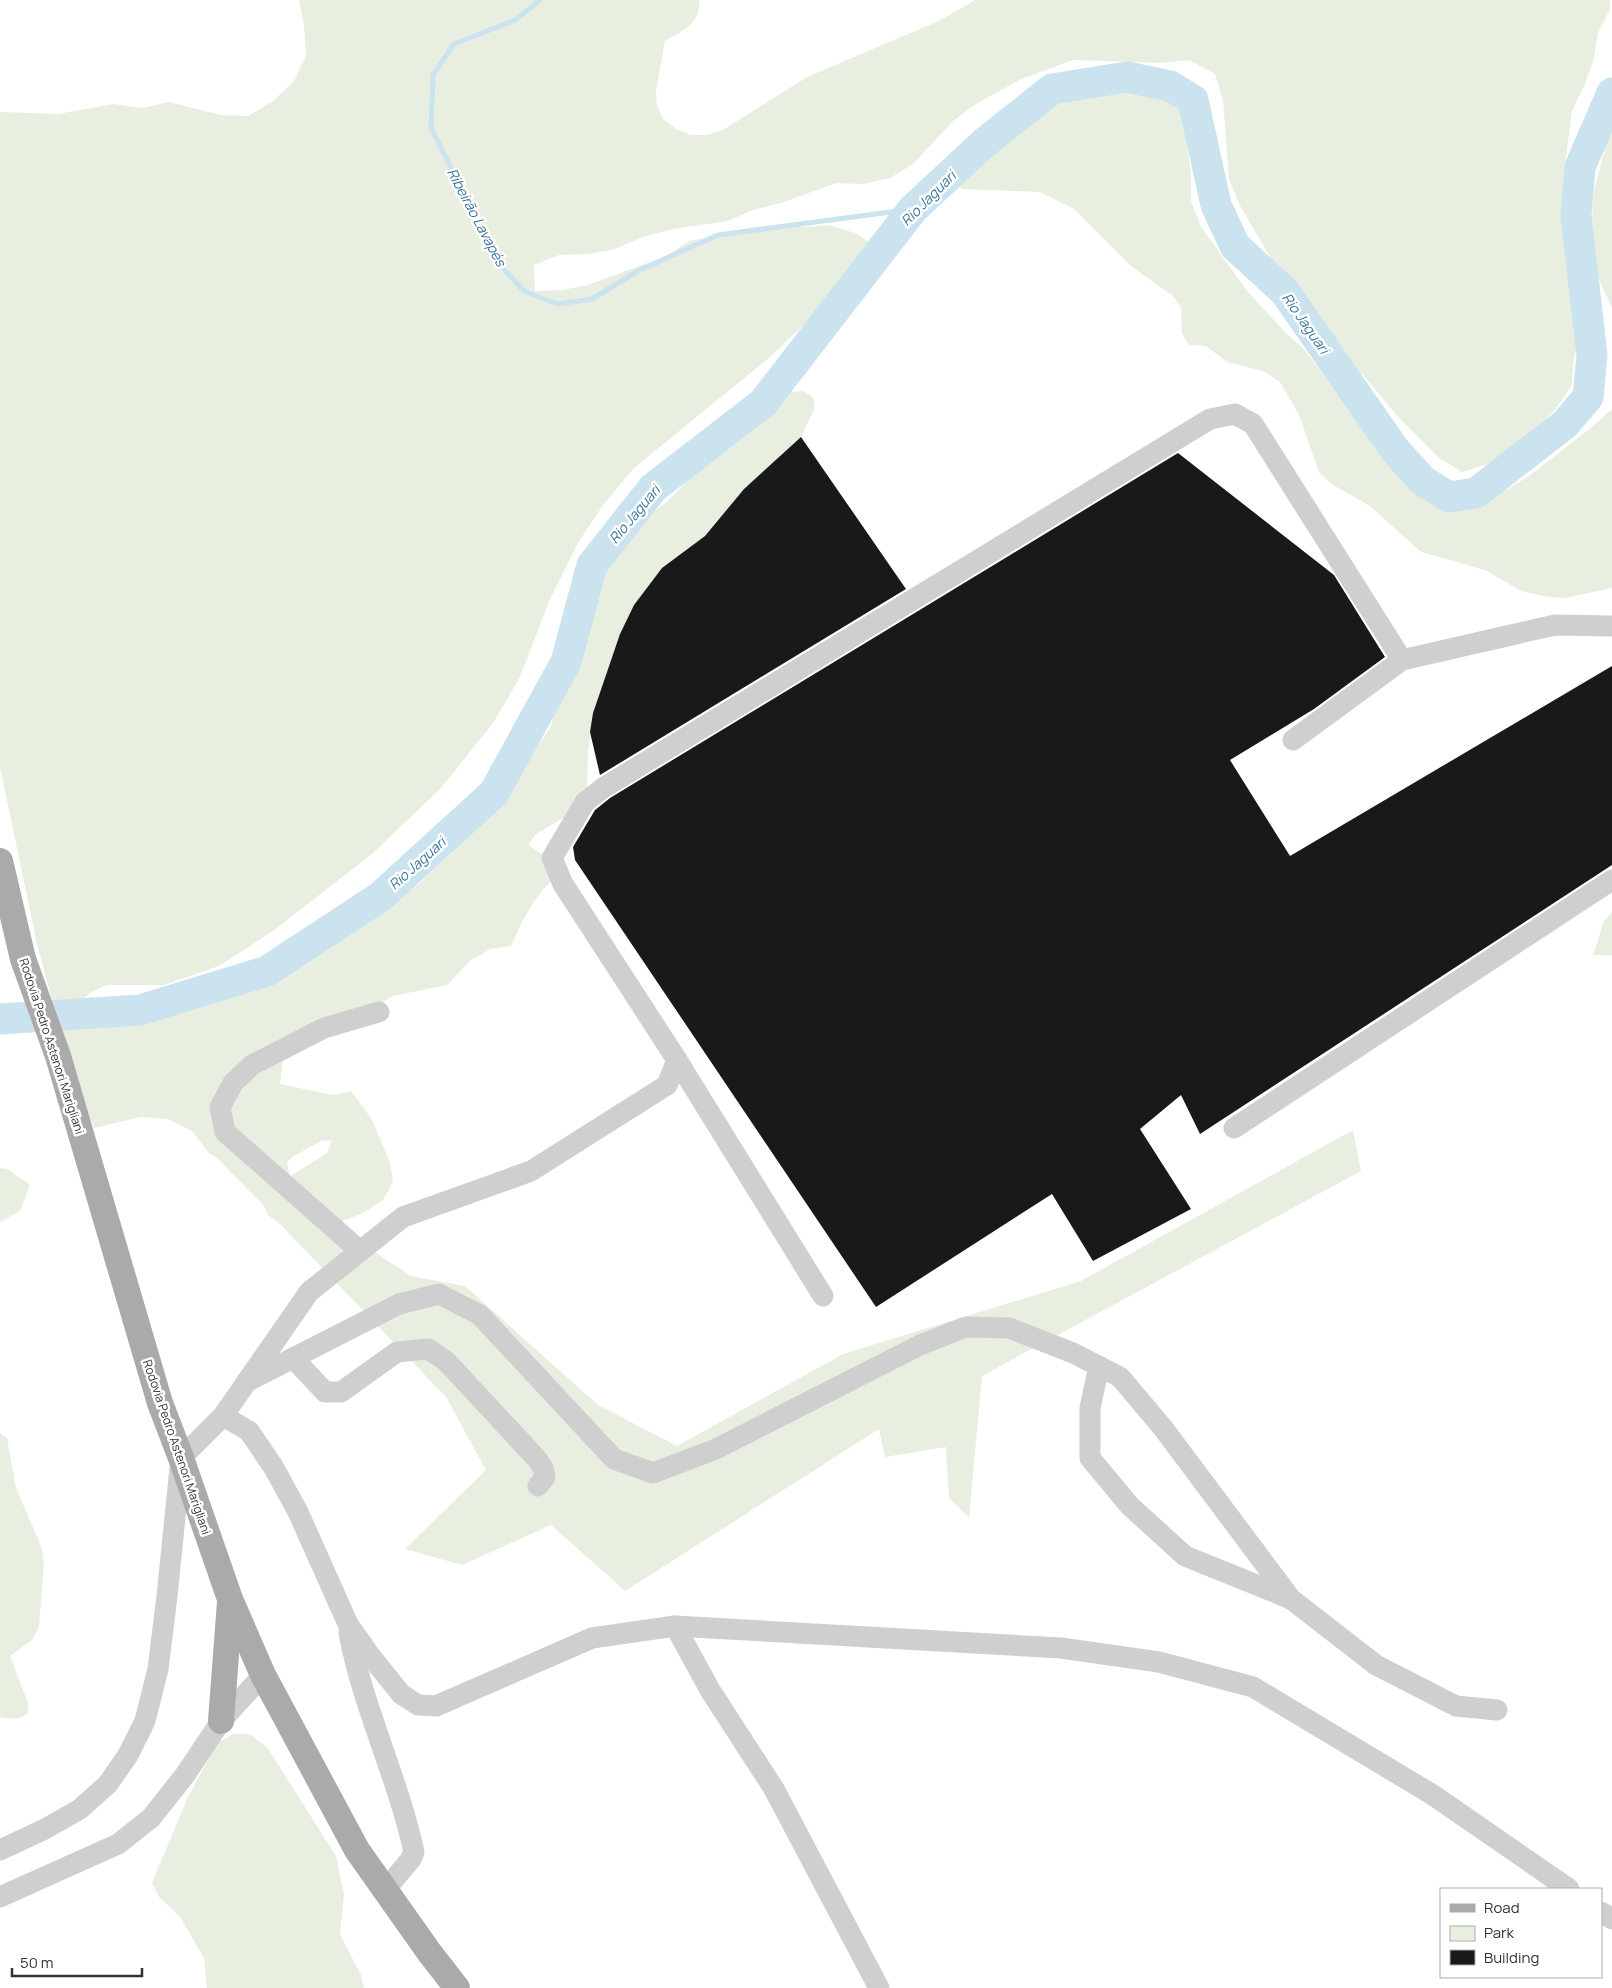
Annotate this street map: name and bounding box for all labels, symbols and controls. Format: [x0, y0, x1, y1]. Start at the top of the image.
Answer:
water label: Ribeirão Lavapés [443, 165, 512, 271]
water label: Rio Jaguari [896, 165, 961, 230]
water label: Rio Jaguari [1278, 289, 1335, 359]
water label: Rio Jaguari [604, 480, 665, 547]
water label: Rio Jaguari [385, 831, 451, 894]
street label: Rodovia Pedro Astenori Marigliani [16, 956, 88, 1136]
street label: Rodovia Pedro Astenori Marigliani [139, 1357, 215, 1537]
legend [1440, 1888, 1602, 1978]
text: Road [1484, 1897, 1520, 1918]
text: Park [1484, 1922, 1514, 1943]
scale bar [12, 1946, 142, 1978]
text: Building [1484, 1947, 1539, 1968]
text: 50 m [20, 1952, 54, 1973]

